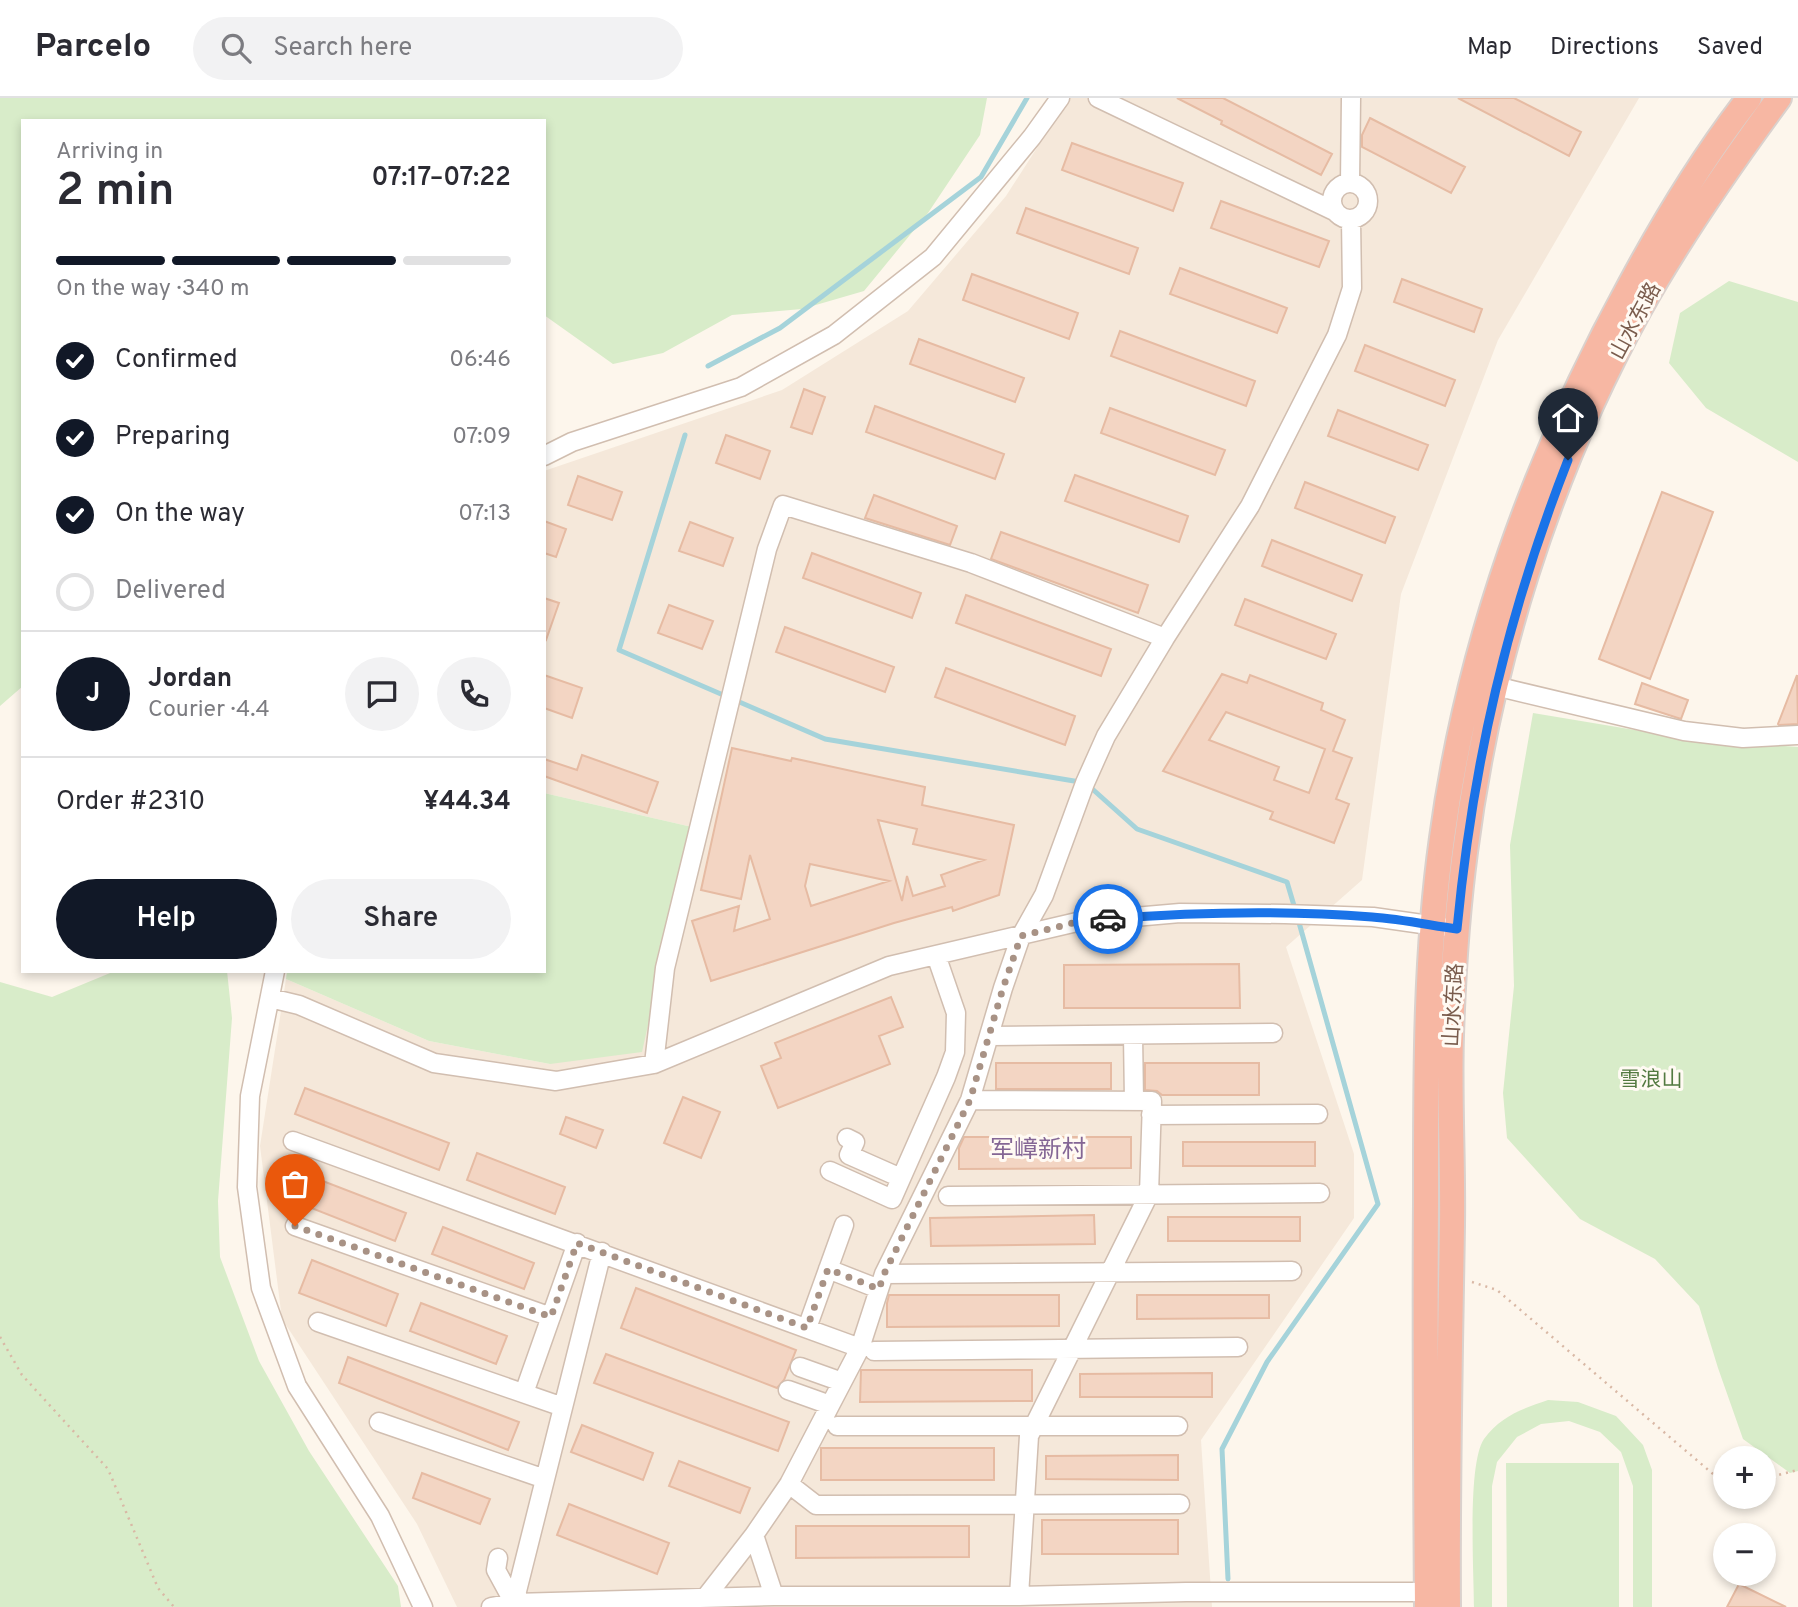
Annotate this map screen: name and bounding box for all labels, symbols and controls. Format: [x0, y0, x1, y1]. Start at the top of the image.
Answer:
search box [193, 17, 683, 80]
text: Parcelo [35, 27, 151, 69]
icon: search [217, 29, 255, 67]
text: Search here [273, 32, 412, 65]
text: Map [1467, 33, 1512, 63]
text: Directions [1550, 33, 1659, 63]
text: Saved [1697, 33, 1763, 63]
text: Arriving in [56, 138, 163, 167]
text: 07:17–07:22 [371, 162, 511, 195]
text: 2 min [56, 163, 175, 222]
text: On the way · 340 m [56, 275, 250, 304]
street label: 山水东路 [1605, 278, 1668, 365]
icon: check [56, 342, 94, 380]
text: Confirmed [115, 344, 238, 377]
text: 06:46 [449, 346, 511, 375]
pin [1538, 388, 1598, 460]
icon: home [1549, 399, 1587, 437]
icon: check [56, 419, 94, 457]
text: Preparing [115, 421, 230, 454]
text: 07:09 [452, 423, 511, 452]
icon: check [56, 496, 94, 534]
text: On the way [115, 498, 245, 531]
text: 07:13 [458, 500, 511, 529]
text: Delivered [115, 575, 226, 608]
button: chat [345, 657, 419, 731]
button: phone [437, 657, 511, 731]
text: Jordan [148, 663, 232, 696]
text: J [86, 678, 100, 711]
text: Courier · 4.4 [148, 696, 270, 725]
text: Order #2310 [56, 786, 205, 819]
text: ¥44.34 [423, 786, 511, 819]
button: Help [56, 879, 277, 959]
button: Share [291, 879, 511, 959]
courier [1073, 884, 1143, 954]
icon: car [1089, 900, 1127, 938]
street label: 山水东路 [1439, 962, 1470, 1048]
park label: 雪浪山 [1620, 1067, 1683, 1094]
district label: 军嶂新村 [990, 1136, 1086, 1166]
pin [265, 1154, 325, 1226]
icon: bag [276, 1165, 314, 1203]
map controls [1713, 1446, 1776, 1586]
button: + [1713, 1446, 1776, 1509]
button: − [1713, 1523, 1776, 1586]

